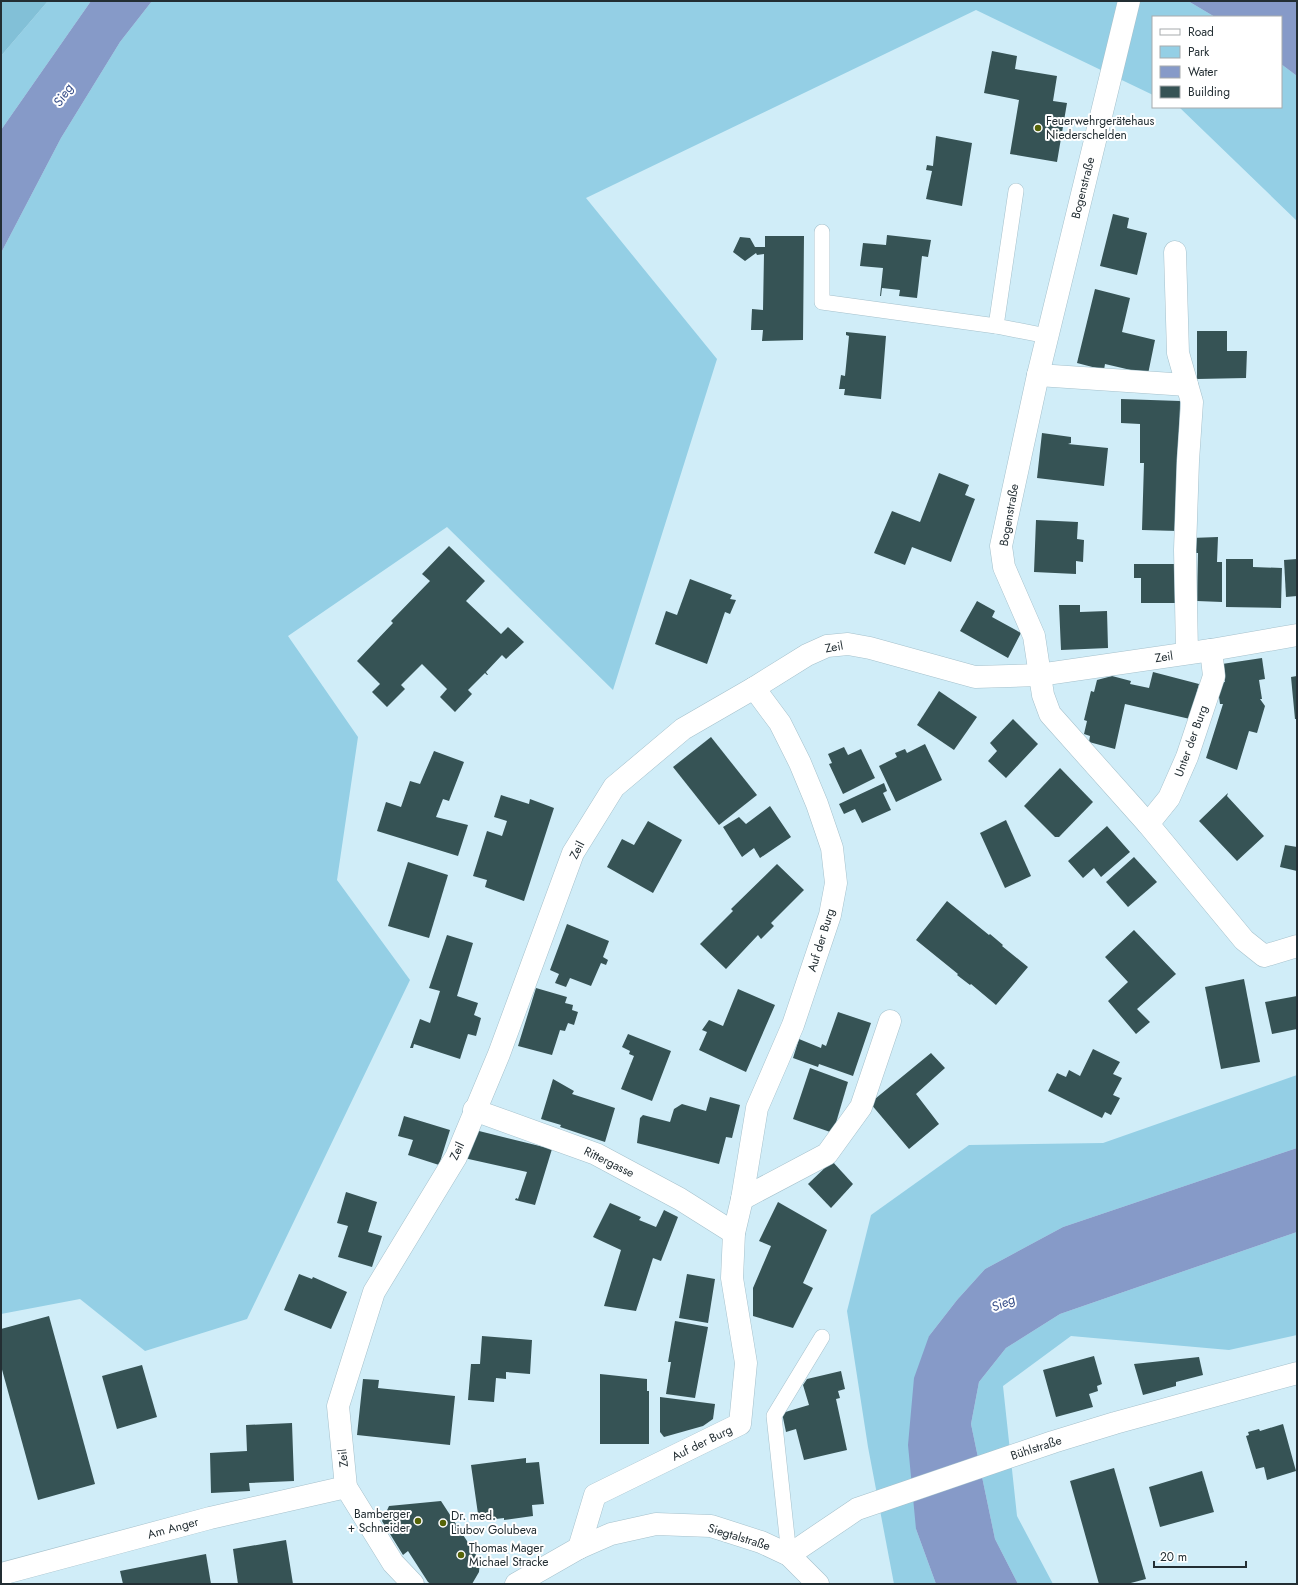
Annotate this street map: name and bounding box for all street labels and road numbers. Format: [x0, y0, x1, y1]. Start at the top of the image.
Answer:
street label: Bogenstraße [1067, 155, 1099, 221]
street label: Bogenstraße [995, 482, 1023, 548]
street label: Zeil [823, 637, 845, 657]
street label: Zeil [1154, 647, 1174, 667]
street label: Unter der Burg [1170, 703, 1212, 779]
street label: Zeil [565, 838, 589, 862]
street label: Auf der Burg [803, 906, 839, 974]
street label: Zeil [445, 1139, 469, 1163]
street label: Rittergasse [581, 1142, 637, 1182]
street label: Auf der Burg [669, 1421, 735, 1465]
street label: Bühlstraße [1008, 1431, 1064, 1465]
street label: Zeil [333, 1448, 353, 1468]
street label: Am Anger [145, 1512, 201, 1543]
street label: Siegtalstraße [705, 1519, 773, 1555]

